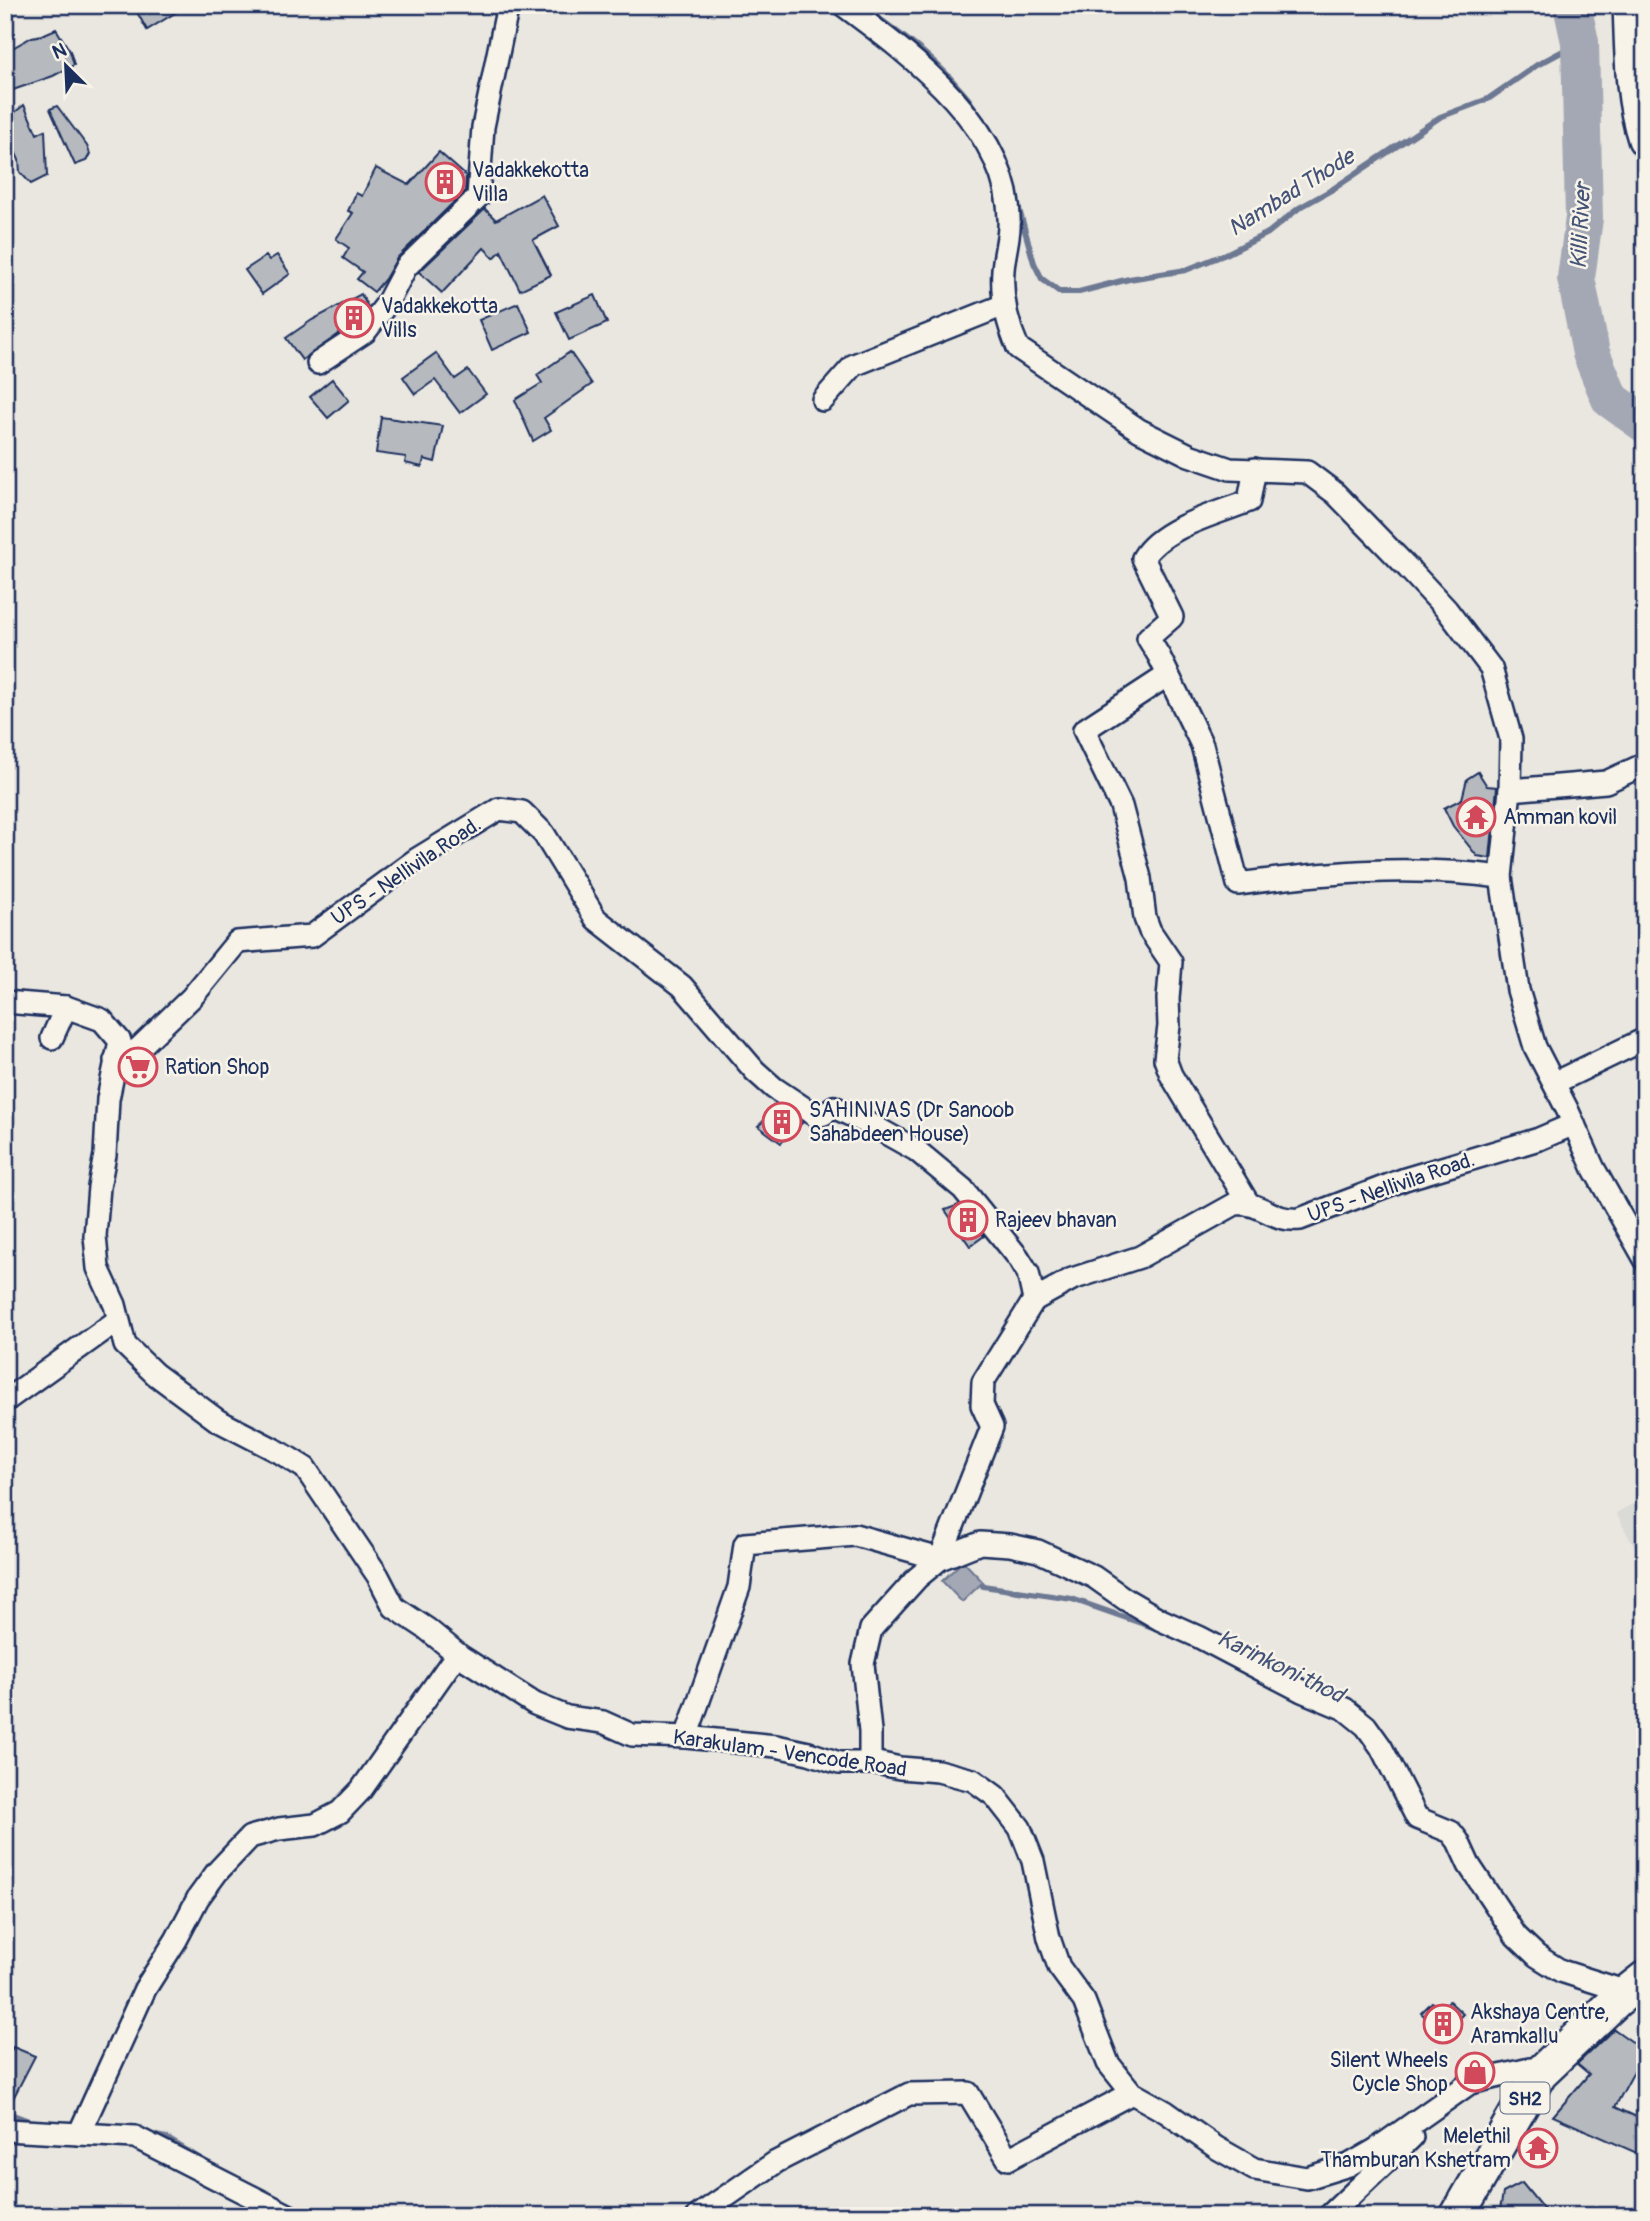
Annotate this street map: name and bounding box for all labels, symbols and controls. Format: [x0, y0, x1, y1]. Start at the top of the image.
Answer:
north arrow [32, 32, 102, 102]
text: N [49, 38, 70, 65]
water label: Nambad Thode [1223, 141, 1362, 243]
place label: Vadakkekotta Villa [472, 157, 589, 208]
building icon: Vadakkekotta Villa [424, 161, 466, 203]
water label: Killi River [1564, 180, 1597, 270]
place label: Vadakkekotta Vills [381, 293, 498, 344]
building icon: Vadakkekotta Vills [333, 297, 375, 339]
temple icon: Amman kovil [1455, 796, 1497, 838]
place label: Amman kovil [1503, 804, 1617, 831]
street label: UPS - Nellivila Road. [326, 811, 486, 932]
supermarket icon: Ration Shop [117, 1046, 159, 1088]
place label: Ration Shop [165, 1054, 270, 1081]
place label: SAHINIVAS (Dr Sanoob Sahabdeen House) [809, 1097, 1014, 1148]
building icon: SAHINIVAS (Dr Sanoob Sahabdeen House) [761, 1101, 803, 1143]
street label: UPS - Nellivila Road. [1304, 1146, 1478, 1229]
building icon: Rajeev bhavan [947, 1199, 989, 1241]
place label: Rajeev bhavan [995, 1207, 1117, 1234]
water label: Karinkoni thod [1213, 1623, 1351, 1711]
street label: Karakulam - Vencode Road [671, 1724, 909, 1783]
place label: Akshaya Centre, Aramkallu [1470, 1999, 1609, 2050]
building icon: Akshaya Centre, Aramkallu [1422, 2003, 1464, 2045]
place label: Silent Wheels Cycle Shop [1330, 2047, 1449, 2098]
shop icon: Silent Wheels Cycle Shop [1454, 2051, 1496, 2093]
road number: SH2 [1500, 2082, 1550, 2114]
place label: Melethil Thamburan Kshetram [1321, 2123, 1511, 2174]
temple icon: Melethil Thamburan Kshetram [1517, 2127, 1559, 2169]

